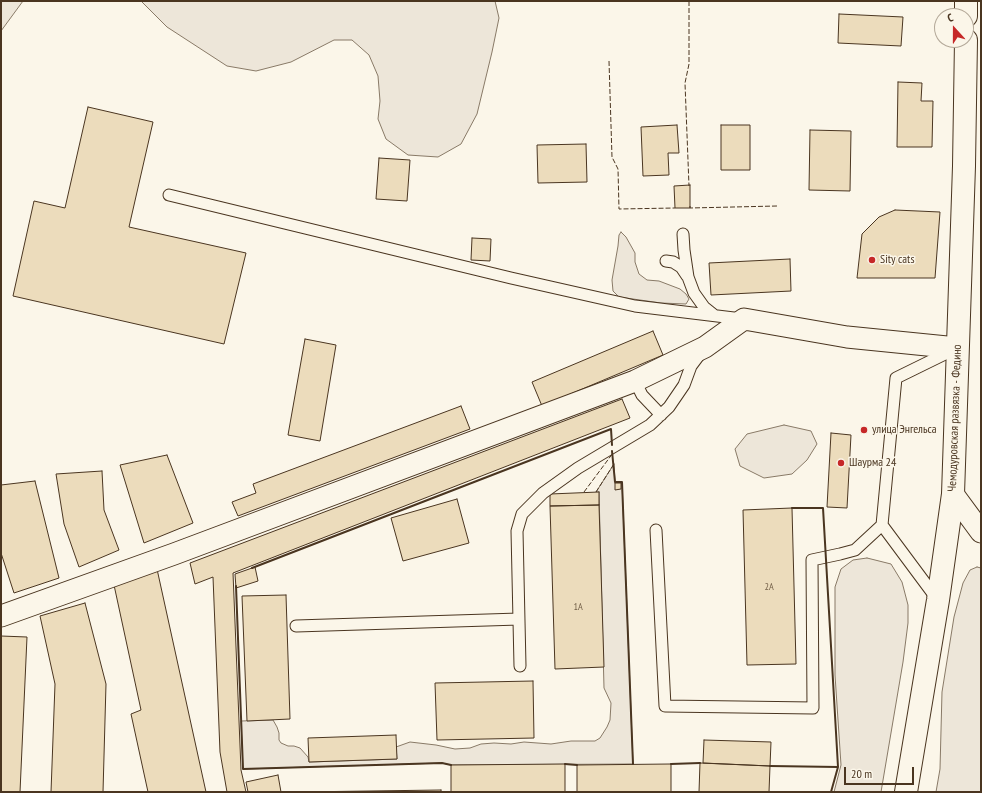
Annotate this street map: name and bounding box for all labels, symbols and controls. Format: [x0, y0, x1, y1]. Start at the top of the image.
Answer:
north arrow [934, 8, 974, 48]
text: С [945, 10, 955, 25]
place label: Sity cats [880, 253, 914, 267]
marker: Sity cats [867, 255, 877, 265]
street label: Чемодуровская развязка - Федино [945, 344, 965, 492]
place label: улица Энгельса [872, 423, 936, 437]
marker: улица Энгельса [859, 425, 869, 435]
place label: Шаурма 24 [849, 456, 896, 470]
marker: Шаурма 24 [836, 458, 846, 468]
house number: 2А [764, 581, 774, 593]
house number: 1А [573, 601, 583, 613]
scale bar [846, 759, 916, 785]
text: 20 m [851, 766, 872, 781]

